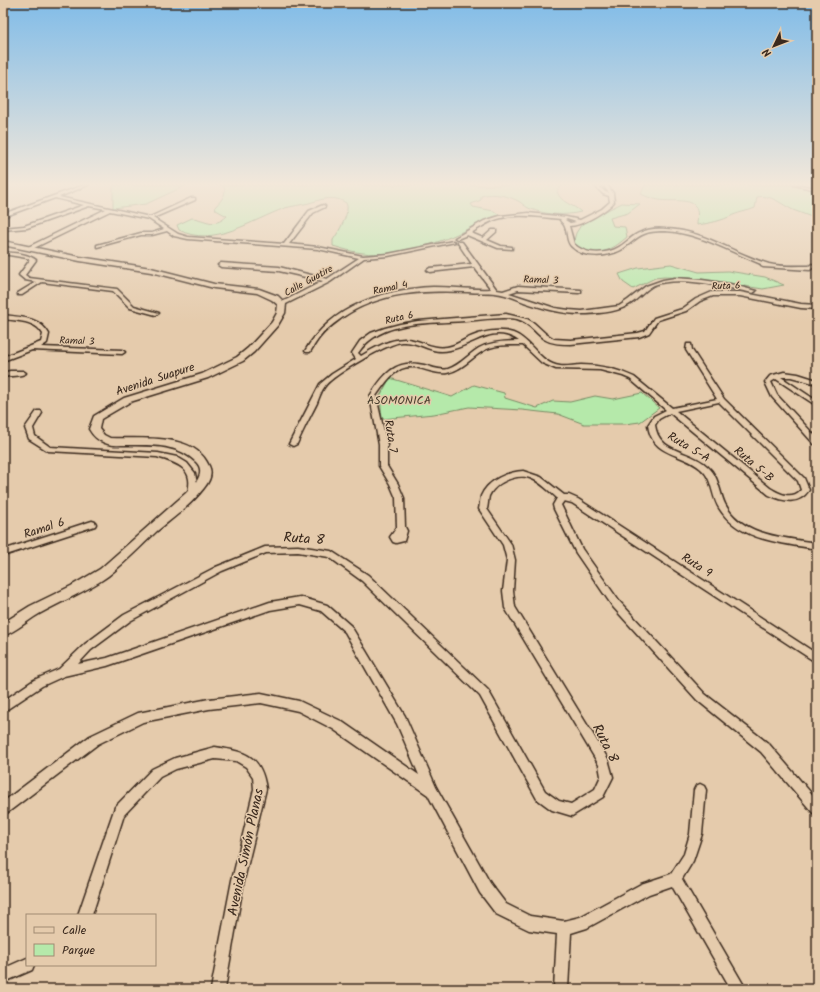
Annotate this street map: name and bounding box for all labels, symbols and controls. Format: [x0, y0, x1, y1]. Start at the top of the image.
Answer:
north arrow [754, 26, 794, 66]
text: N [758, 43, 776, 61]
street label: Calle Guatire [281, 261, 336, 301]
street label: Ramal 3 [523, 271, 559, 289]
street label: Ramal 4 [371, 276, 410, 299]
street label: Ruta 6 [711, 278, 741, 294]
street label: Ruta 6 [383, 307, 415, 329]
street label: Ramal 3 [59, 332, 95, 350]
street label: Avenida Suapure [113, 358, 198, 401]
park label: ASOMONICA [367, 391, 431, 410]
street label: Ruta 7 [379, 418, 403, 455]
street label: Ruta 5-A [664, 427, 714, 468]
street label: Ruta 5-B [729, 442, 778, 487]
street label: Ramal 6 [21, 513, 67, 544]
street label: Ruta 8 [283, 527, 326, 551]
street label: Ruta 9 [677, 548, 716, 583]
street label: Ruta 8 [586, 720, 624, 767]
street label: Avenida Simón Planas [222, 787, 270, 918]
legend [26, 914, 156, 966]
text: Calle [62, 921, 87, 940]
text: Parque [62, 941, 96, 960]

